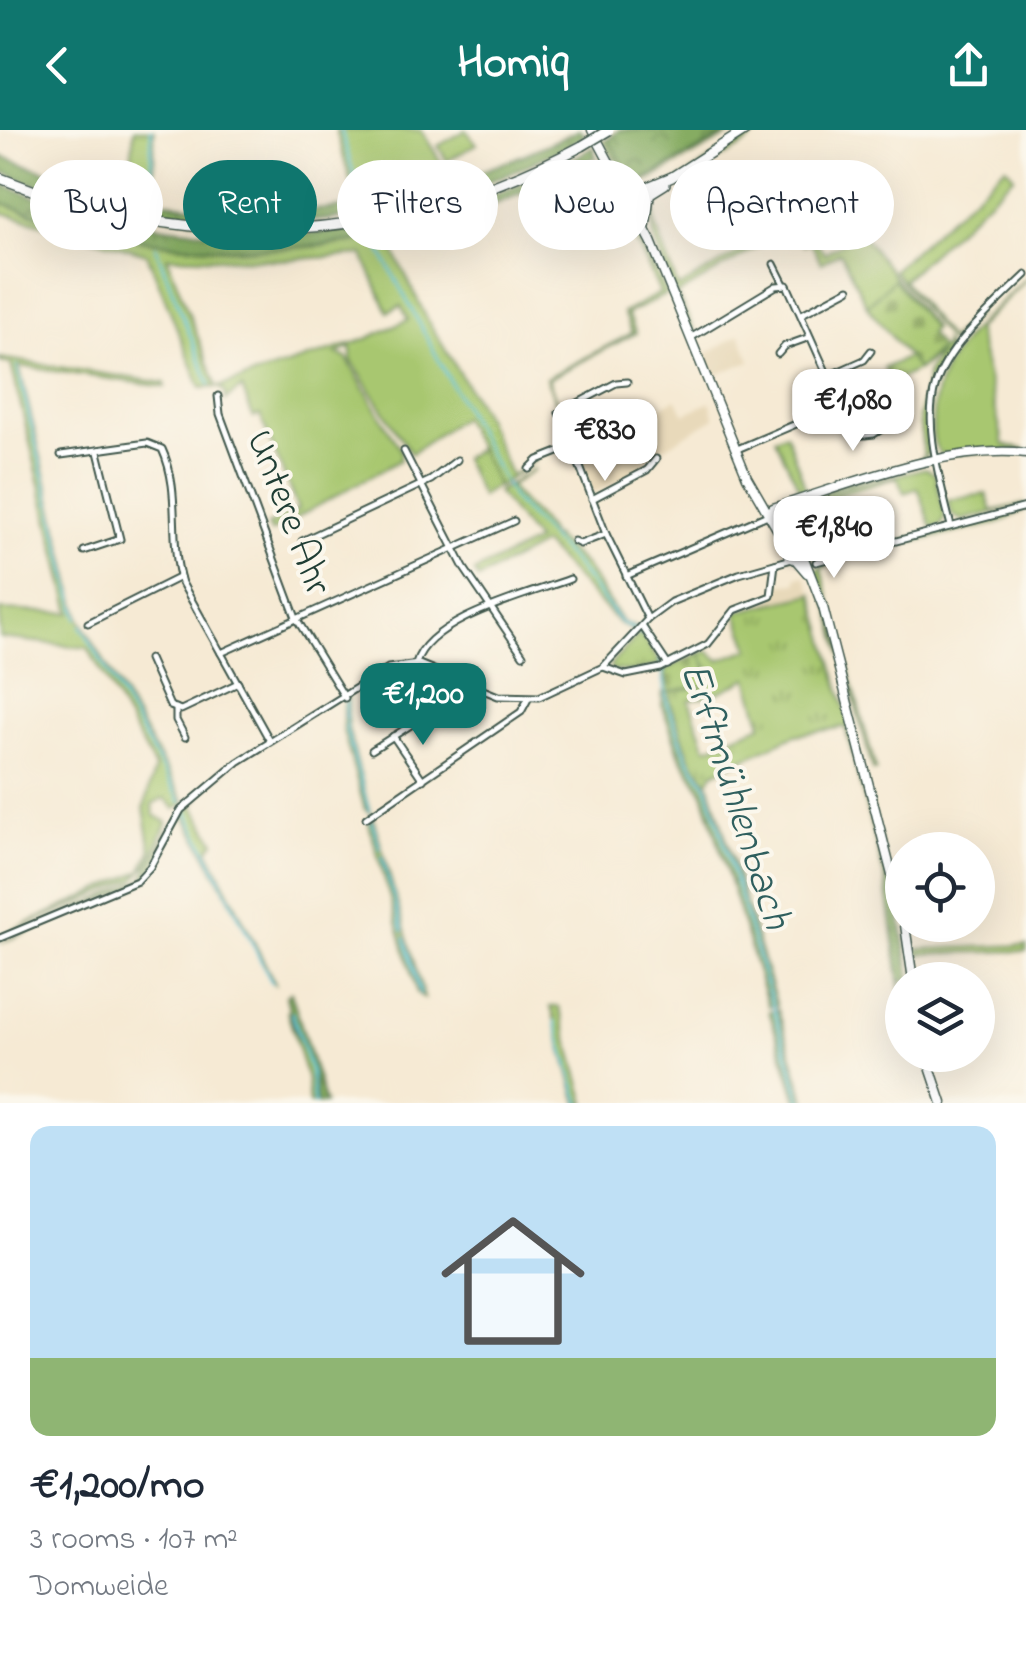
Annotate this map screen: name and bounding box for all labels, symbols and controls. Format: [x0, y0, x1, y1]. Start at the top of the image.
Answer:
text: Homiq [457, 32, 569, 98]
icon: back [30, 38, 85, 93]
icon: share [941, 38, 996, 93]
chip: Buy [30, 160, 163, 250]
chip: Rent [183, 160, 317, 250]
chip: Filters [337, 160, 498, 250]
chip: New [518, 160, 650, 250]
chip: Apartment [670, 160, 894, 250]
pin: €1,080 [772, 369, 934, 454]
text: €1,080 [814, 378, 892, 425]
pin: €830 [546, 399, 664, 484]
text: €830 [574, 408, 636, 455]
street label: Untere Ahr [229, 422, 346, 605]
pin: €1,840 [753, 496, 915, 581]
text: €1,840 [796, 505, 873, 552]
water label: Erftmühlenbach [662, 655, 806, 938]
pin: €1,200 [342, 663, 504, 748]
text: €1,200 [382, 672, 464, 719]
map controls [885, 832, 995, 1072]
button: locate [885, 832, 995, 942]
button: layers [885, 962, 995, 1072]
icon: home [423, 1191, 603, 1371]
text: €1,200/mo [30, 1456, 204, 1517]
text: 3 rooms · 107 m² [30, 1517, 238, 1564]
text: Domweide [30, 1564, 168, 1611]

